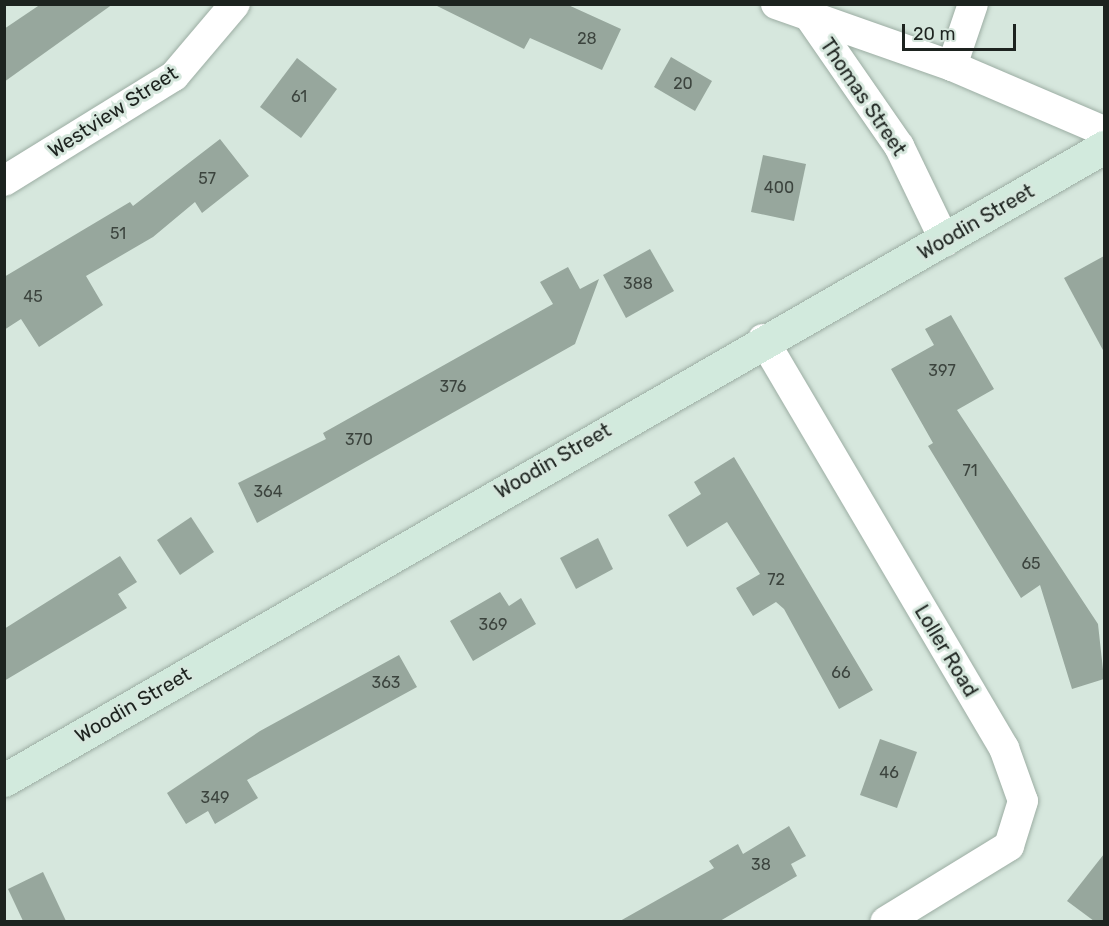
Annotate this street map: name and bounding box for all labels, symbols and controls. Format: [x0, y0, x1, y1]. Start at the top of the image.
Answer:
scale bar [905, 12, 1019, 50]
text: 20 m [913, 23, 955, 45]
house number: 28 [577, 29, 597, 49]
street label: Thomas Street [815, 34, 911, 160]
street label: Westview Street [43, 61, 183, 163]
house number: 20 [673, 74, 693, 94]
house number: 61 [291, 87, 307, 107]
house number: 57 [198, 169, 216, 189]
house number: 400 [764, 178, 794, 198]
street label: Woodin Street [914, 179, 1038, 265]
house number: 51 [110, 224, 126, 244]
house number: 388 [623, 274, 653, 294]
house number: 45 [23, 287, 43, 307]
house number: 397 [928, 361, 956, 381]
house number: 376 [440, 377, 466, 397]
street label: Woodin Street [491, 418, 615, 504]
house number: 370 [345, 430, 373, 450]
house number: 71 [962, 461, 978, 481]
house number: 364 [253, 482, 283, 502]
house number: 65 [1021, 554, 1041, 574]
house number: 72 [767, 570, 785, 590]
street label: Loller Road [909, 601, 983, 701]
house number: 369 [479, 615, 507, 635]
street label: Woodin Street [71, 662, 195, 748]
house number: 66 [831, 663, 851, 683]
house number: 363 [372, 673, 400, 693]
house number: 46 [879, 763, 899, 783]
house number: 349 [201, 788, 229, 808]
house number: 38 [751, 855, 771, 875]

